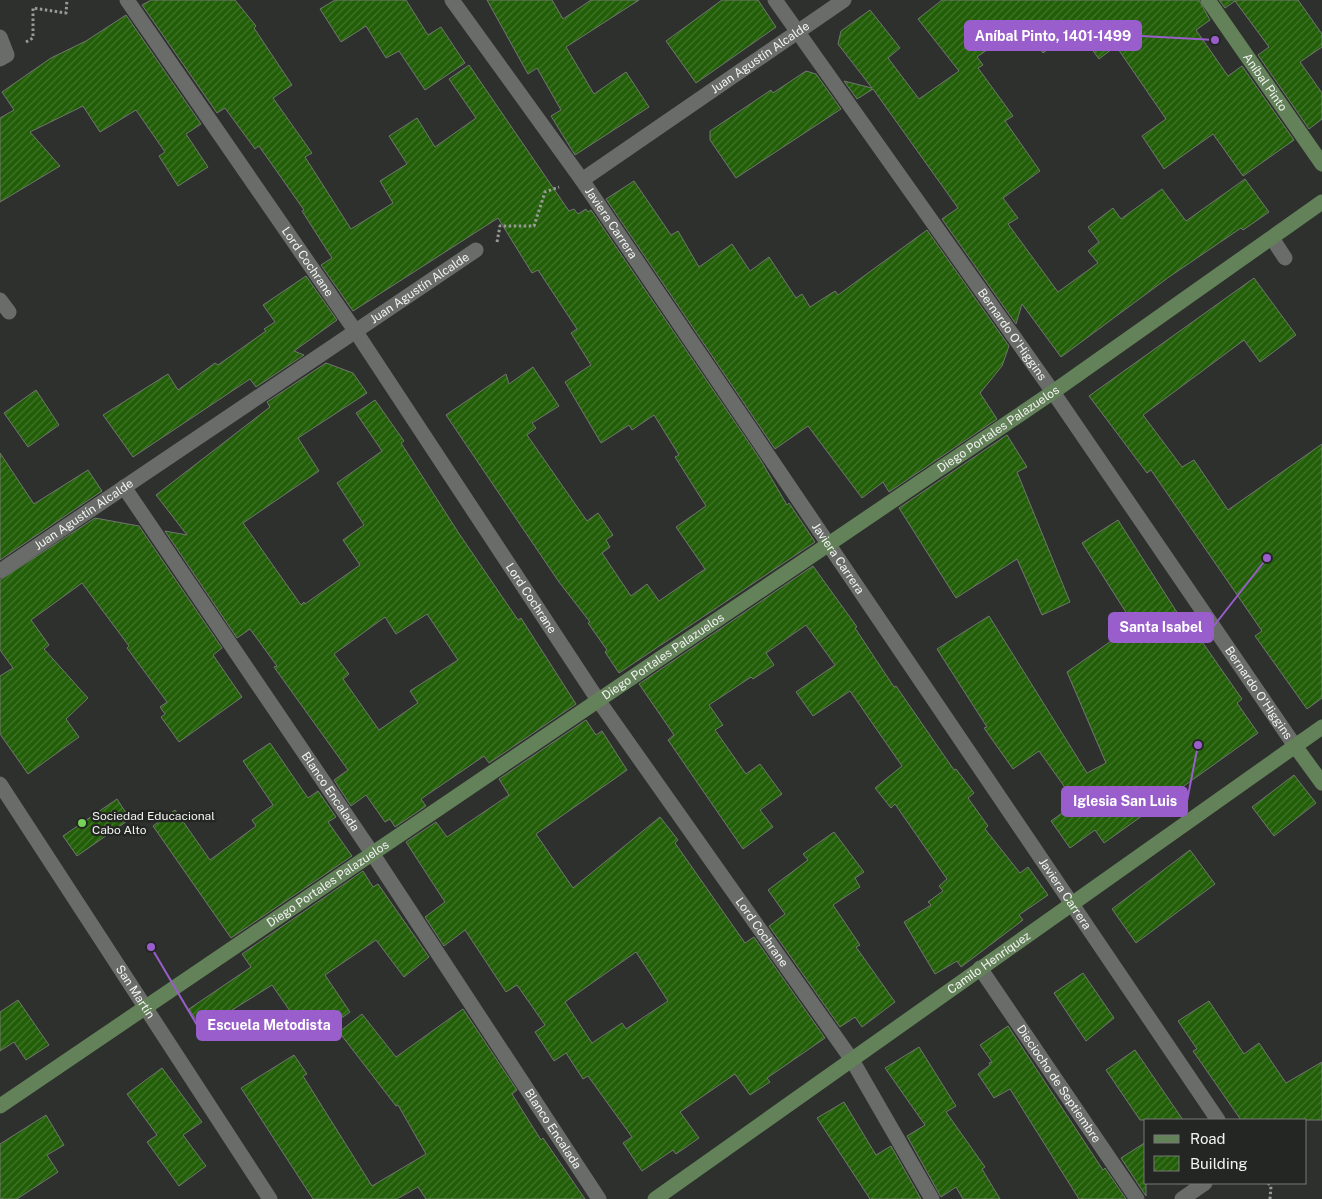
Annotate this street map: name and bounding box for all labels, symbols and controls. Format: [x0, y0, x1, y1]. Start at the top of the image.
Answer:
street label: Juan Agustín Alcalde [708, 19, 812, 96]
callout: Aníbal Pinto, 1401-1499 [965, 21, 1141, 50]
text: Aníbal Pinto, 1401-1499 [975, 28, 1131, 44]
street label: Aníbal Pinto [1240, 50, 1290, 114]
street label: Javiera Carrera [582, 185, 640, 261]
street label: Lord Cochrane [279, 224, 337, 299]
street label: Juan Agustín Alcalde [367, 250, 472, 326]
street label: Bernardo O'Higgins [975, 286, 1050, 383]
street label: Diego Portales Palazuelos [935, 383, 1062, 475]
street label: Juan Agustín Alcalde [32, 476, 136, 553]
street label: Javiera Carrera [809, 520, 867, 597]
street label: Lord Cochrane [503, 560, 559, 636]
street label: Diego Portales Palazuelos [599, 610, 727, 703]
callout: Santa Isabel [1109, 613, 1213, 642]
text: Santa Isabel [1119, 619, 1203, 635]
street label: Bernardo O'Higgins [1222, 644, 1295, 742]
street label: Blanco Encalada [299, 749, 362, 834]
callout: Iglesia San Luis [1062, 787, 1187, 816]
text: Iglesia San Luis [1073, 793, 1177, 809]
place label: Sociedad Educacional Cabo Alto [92, 809, 215, 837]
marker: Sociedad Educacional Cabo Alto [76, 817, 88, 829]
street label: Diego Portales Palazuelos [264, 837, 391, 930]
street label: Javiera Carrera [1036, 856, 1094, 932]
street label: Lord Cochrane [733, 895, 791, 970]
street label: Camilo Henríquez [945, 929, 1033, 997]
street label: San Martín [113, 963, 158, 1021]
callout: Escuela Metodista [197, 1011, 341, 1040]
text: Escuela Metodista [207, 1017, 331, 1033]
street label: Dieciocho de Septiembre [1014, 1022, 1104, 1145]
street label: Blanco Encalada [522, 1086, 584, 1171]
legend [1144, 1119, 1307, 1184]
text: Road [1190, 1130, 1226, 1147]
text: Building [1190, 1155, 1248, 1172]

